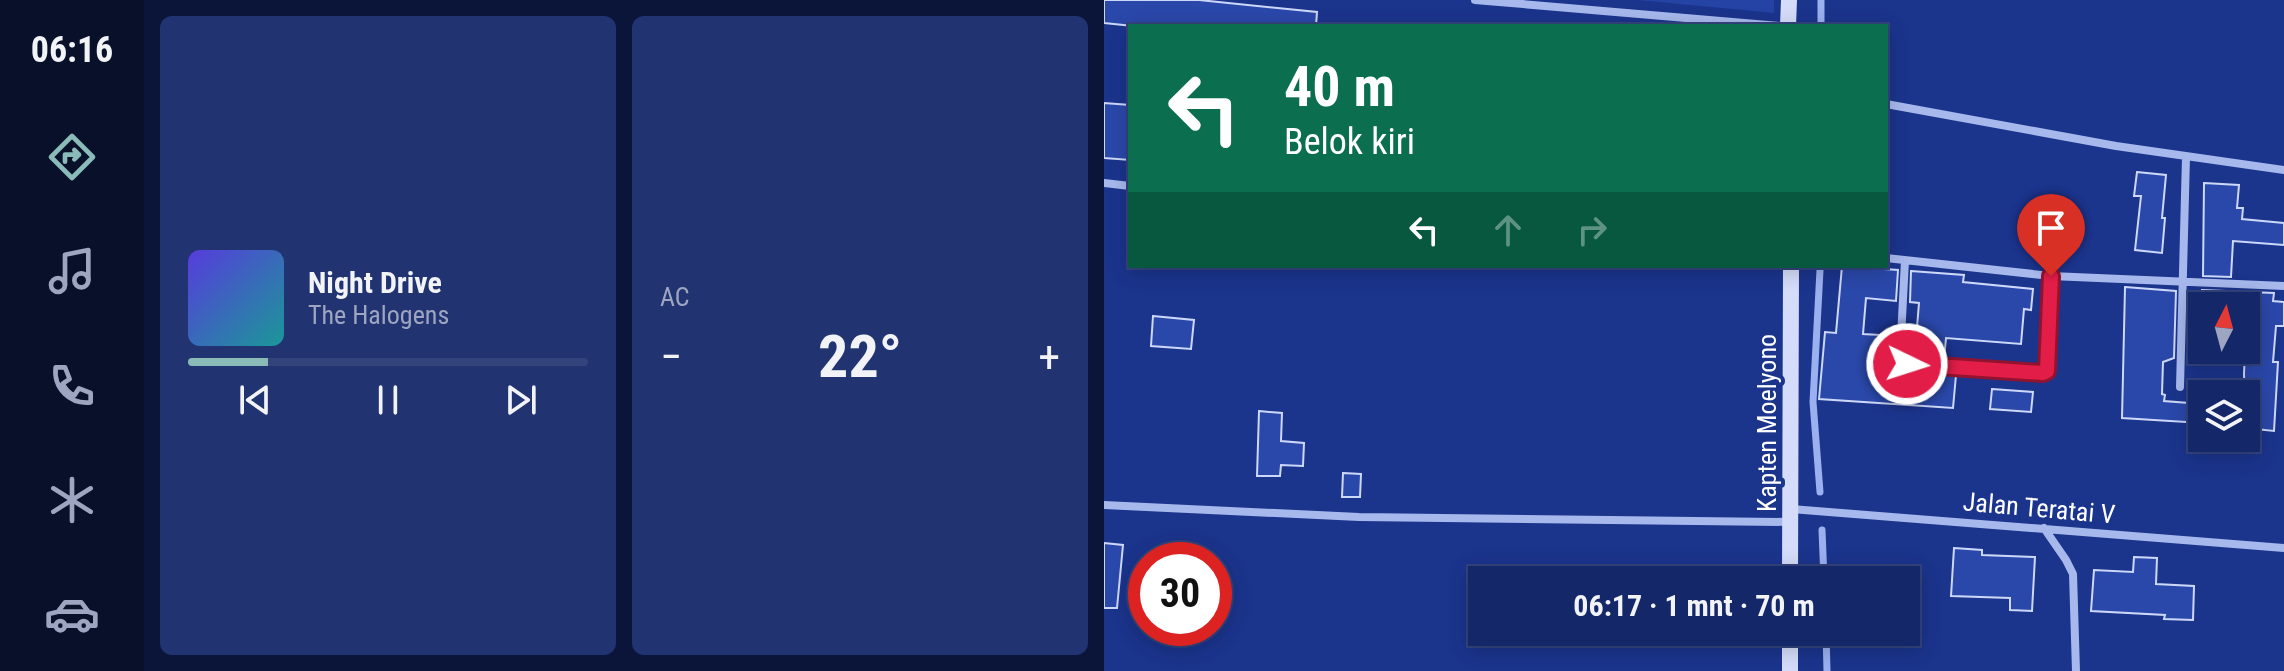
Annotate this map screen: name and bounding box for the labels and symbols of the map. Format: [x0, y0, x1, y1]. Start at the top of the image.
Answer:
pin [2017, 194, 2085, 276]
north arrow [2188, 292, 2260, 364]
position arrow [1865, 322, 1949, 406]
street label: Kapten Moelyono [1752, 334, 1782, 512]
street label: Jalan Teratai V [1962, 486, 2117, 530]
speed limit sign: 30 [1128, 542, 1232, 646]

